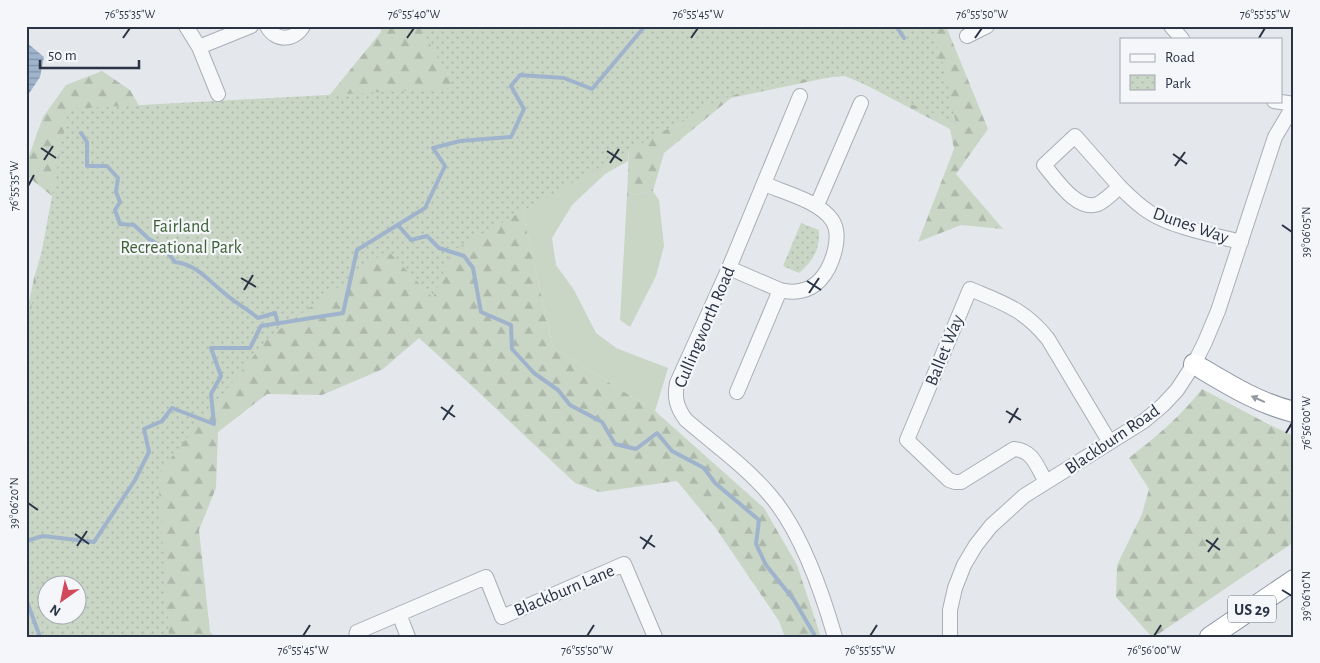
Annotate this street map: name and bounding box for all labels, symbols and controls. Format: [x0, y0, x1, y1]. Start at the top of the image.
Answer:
text: 76°55'35"W [105, 8, 155, 20]
text: 76°55'40"W [388, 8, 441, 20]
text: 76°55'45"W [672, 8, 724, 20]
text: 76°55'50"W [956, 8, 1008, 20]
text: 76°55'55"W [1240, 8, 1291, 20]
scale bar [40, 38, 139, 70]
legend [1120, 38, 1282, 102]
text: 50 m [48, 48, 77, 63]
text: Road [1165, 50, 1195, 65]
text: Park [1165, 76, 1191, 91]
text: 76°55'35"W [8, 161, 20, 211]
street label: Dunes Way [1151, 205, 1231, 247]
text: 39°06'05"N [1300, 207, 1312, 257]
park label: Fairland Recreational Park [120, 218, 243, 257]
street label: Cullingworth Road [671, 264, 739, 391]
street label: Ballet Way [923, 312, 967, 388]
one-way arrow [1251, 395, 1265, 403]
text: 76°56'00"W [1300, 396, 1312, 450]
street label: Blackburn Road [1062, 402, 1163, 478]
text: 39°06'20"N [8, 477, 20, 529]
street label: Blackburn Lane [512, 562, 617, 620]
text: 39°06'10"N [1300, 571, 1312, 621]
north arrow [38, 576, 88, 626]
road number: US 29 [1228, 596, 1276, 622]
text: N [48, 602, 63, 619]
text: 76°55'45"W [277, 644, 329, 656]
text: 76°55'50"W [561, 644, 613, 656]
text: 76°55'55"W [845, 644, 896, 656]
text: 76°56'00"W [1127, 644, 1181, 656]

